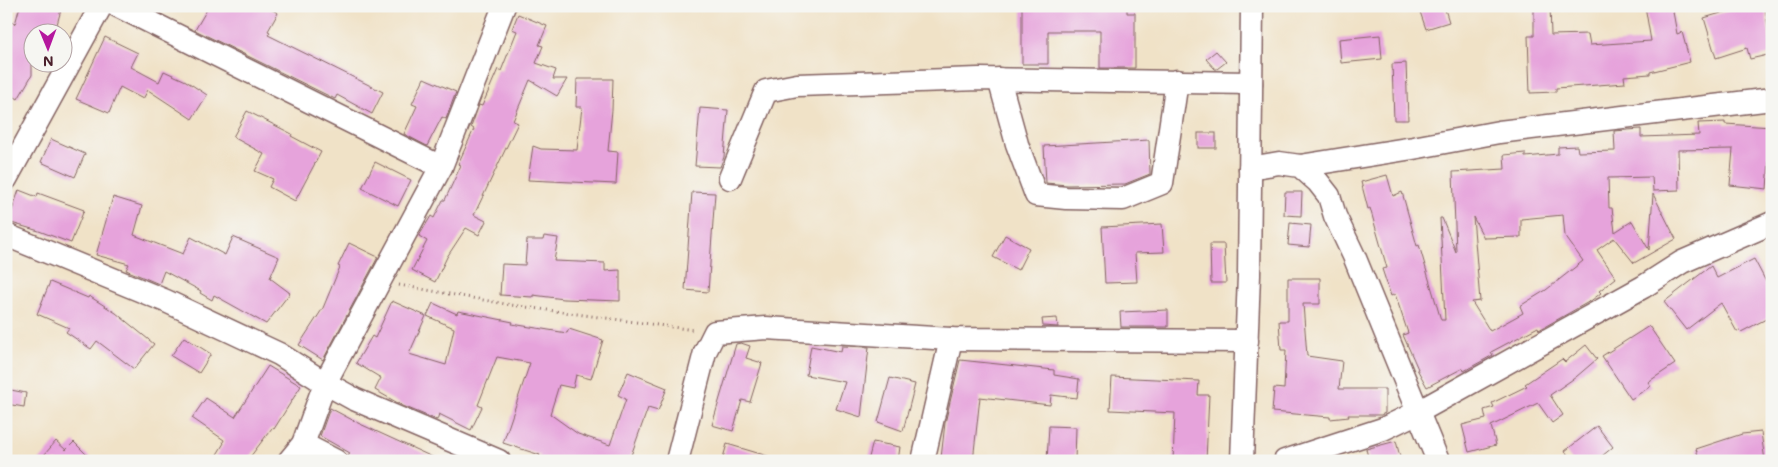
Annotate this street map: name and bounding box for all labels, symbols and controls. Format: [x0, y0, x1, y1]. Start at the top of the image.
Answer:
north arrow [22, 22, 72, 72]
text: N [43, 52, 54, 71]

